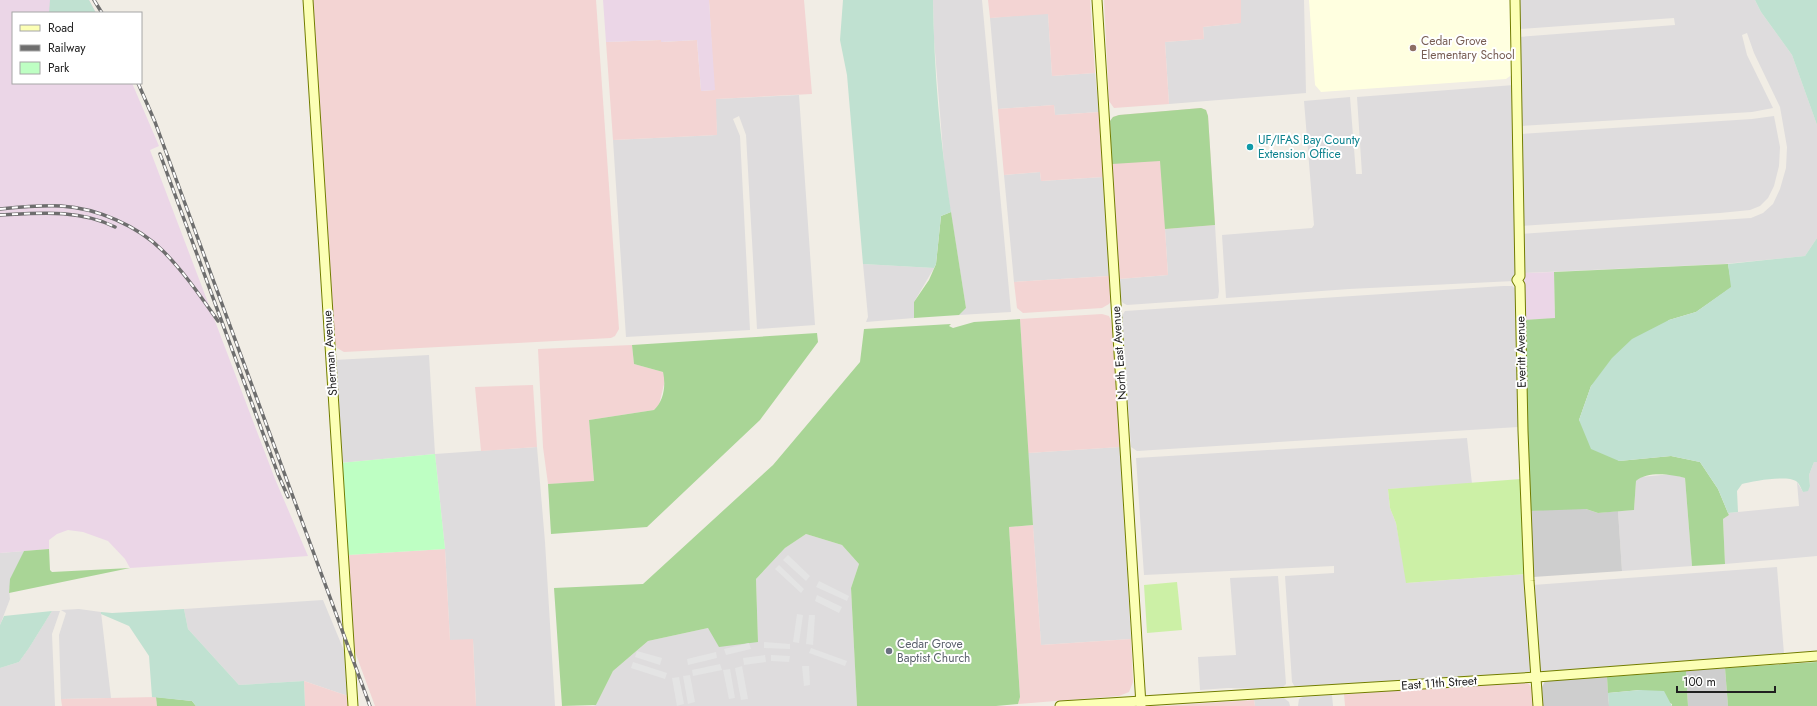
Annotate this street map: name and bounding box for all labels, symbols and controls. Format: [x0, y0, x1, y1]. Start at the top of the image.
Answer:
legend [12, 12, 142, 84]
text: Road [48, 19, 74, 37]
place label: Cedar Grove Elementary School [1421, 32, 1515, 64]
text: Railway [48, 39, 86, 57]
marker: Cedar Grove Elementary School [1408, 43, 1418, 53]
text: Park [48, 59, 70, 77]
place label: UF/IFAS Bay County Extension Office [1258, 131, 1361, 163]
marker: UF/IFAS Bay County Extension Office [1245, 142, 1255, 152]
street label: North East Avenue [1107, 306, 1131, 400]
street label: Sherman Avenue [318, 310, 342, 396]
street label: Everitt Avenue [1511, 316, 1531, 388]
place label: Cedar Grove Baptist Church [897, 635, 970, 667]
marker: Cedar Grove Baptist Church [884, 646, 894, 656]
scale bar [1677, 668, 1775, 694]
street label: East 11th Street [1401, 671, 1478, 695]
text: 100 m [1683, 673, 1716, 691]

